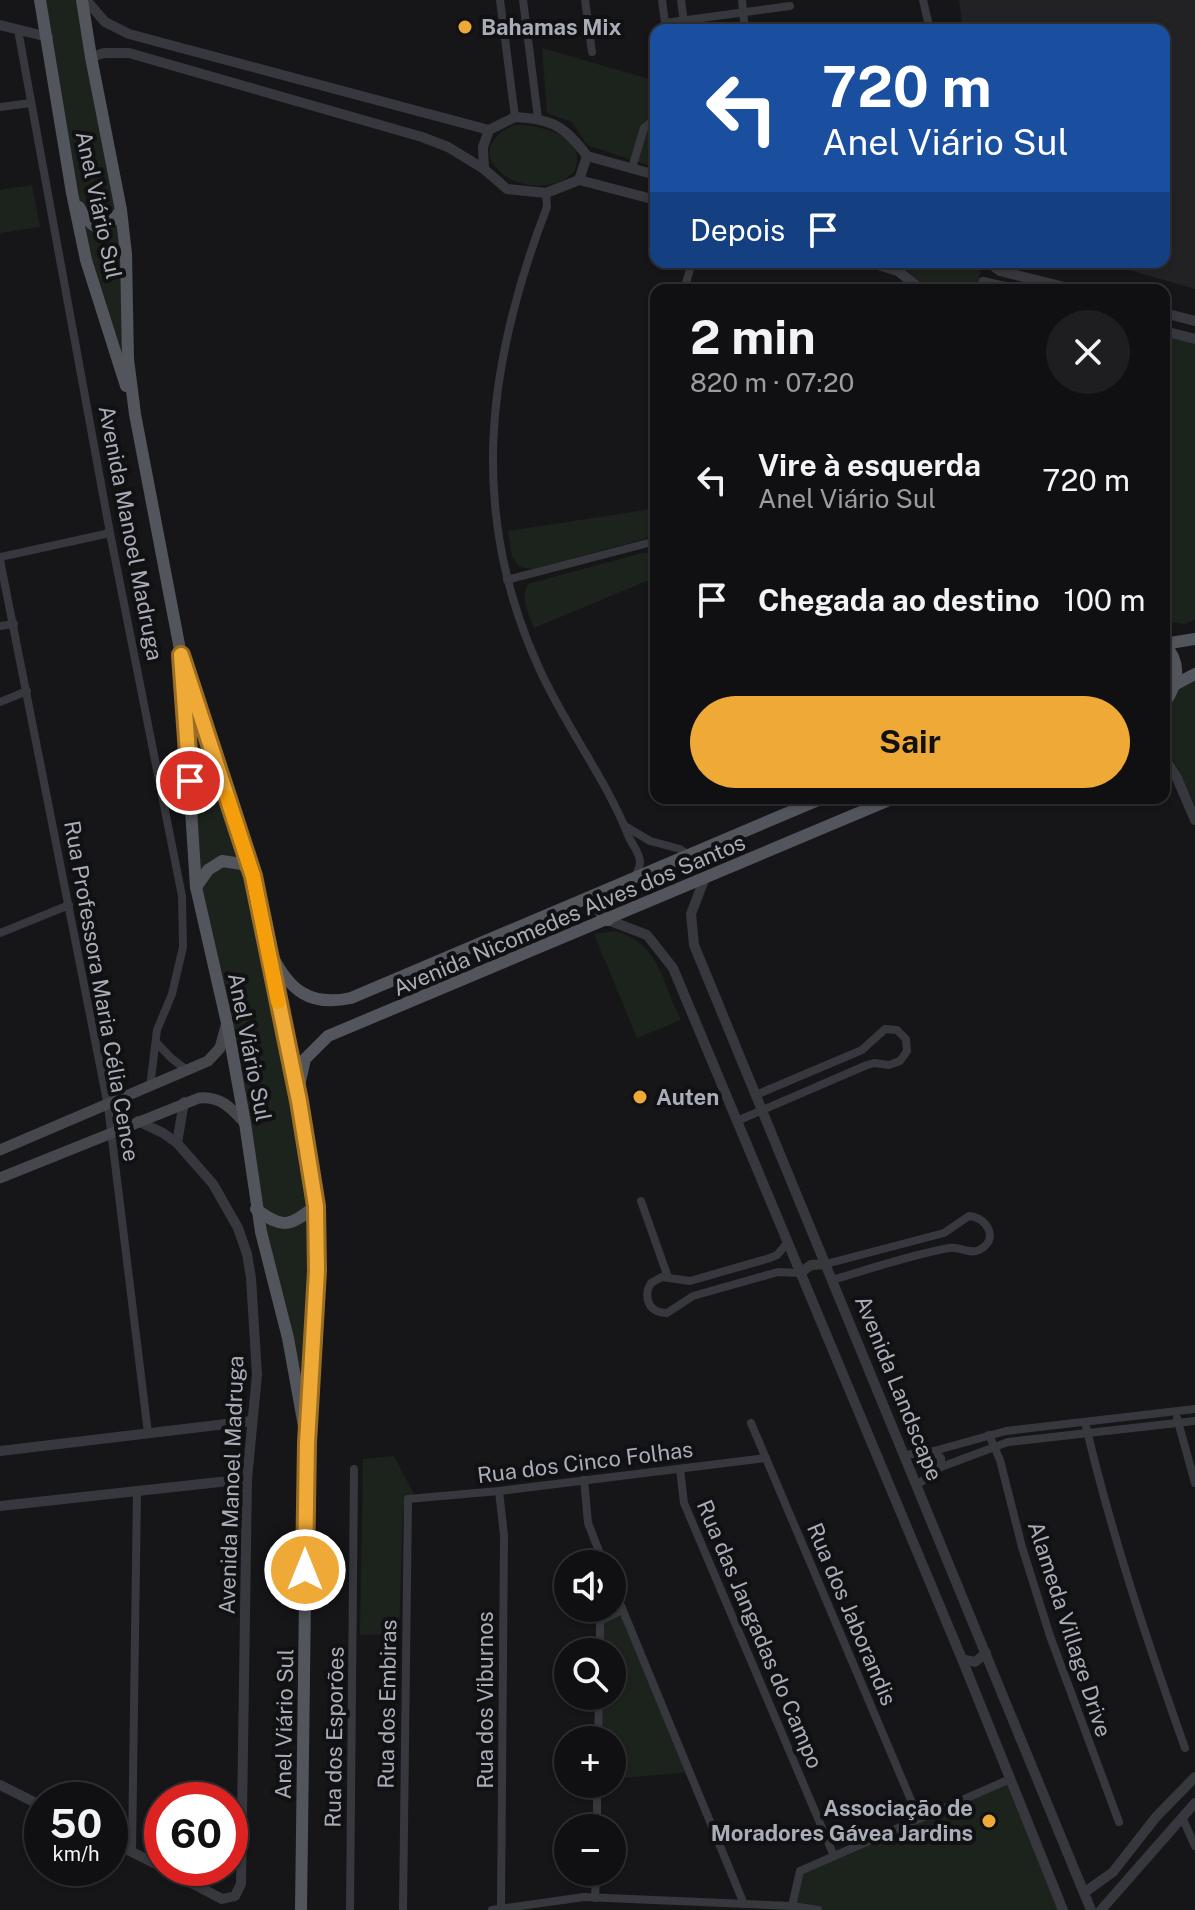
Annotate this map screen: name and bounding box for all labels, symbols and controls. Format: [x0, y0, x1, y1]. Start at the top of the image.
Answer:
place label: Bahamas Mix [481, 14, 621, 40]
marker: Bahamas Mix [456, 18, 474, 36]
text: 720 m [822, 54, 992, 120]
icon: left [690, 56, 794, 160]
text: Anel Viário Sul [822, 121, 1069, 163]
street label: Anel Viário Sul [71, 129, 127, 281]
icon: arrive [801, 208, 845, 252]
text: Depois [690, 212, 785, 248]
text: 2 min [690, 308, 816, 365]
button: close [1046, 310, 1130, 394]
text: 820 m · 07:20 [690, 367, 854, 398]
street label: Avenida Manoel Madruga [93, 403, 169, 663]
text: Vire à esquerda [758, 447, 981, 483]
icon: left [690, 458, 734, 502]
text: 720 m [1042, 462, 1130, 498]
text: Anel Viário Sul [758, 483, 936, 514]
icon: arrive [690, 578, 734, 622]
text: Chegada ao destino [758, 582, 1039, 618]
text: 100 m [1063, 582, 1145, 618]
button: Sair [690, 696, 1130, 788]
pin [156, 747, 224, 815]
icon: arrive [168, 759, 212, 803]
street label: Rua Professora Maria Célia Cence [59, 819, 145, 1163]
street label: Avenida Nicomedes Alves dos Santos [389, 829, 749, 1001]
street label: Anel Viário Sul [223, 971, 277, 1123]
place label: Auten [656, 1084, 719, 1110]
marker: Auten [631, 1088, 649, 1106]
street label: Avenida Landscape [850, 1292, 948, 1484]
street label: Avenida Manoel Madruga [213, 1355, 249, 1615]
street label: Rua dos Cinco Folhas [476, 1436, 694, 1488]
street label: Rua das Jangadas do Campo [692, 1496, 828, 1772]
street label: Alameda Village Drive [1023, 1518, 1117, 1740]
street label: Rua dos Jaborandis [802, 1519, 902, 1709]
position arrow [263, 1528, 347, 1612]
map controls [554, 1550, 626, 1886]
button: sound [554, 1550, 626, 1622]
street label: Rua dos Viburnos [472, 1611, 498, 1789]
street label: Rua dos Embiras [373, 1619, 401, 1789]
button: search [554, 1638, 626, 1710]
street label: Rua dos Esporões [319, 1646, 349, 1828]
street label: Anel Viário Sul [270, 1648, 298, 1800]
button: + [554, 1726, 626, 1798]
speed limit sign: 60 [144, 1782, 248, 1886]
place label: Associação de Moradores Gávea Jardins [711, 1795, 973, 1846]
text: 50 [50, 1800, 102, 1847]
marker: Associação de Moradores Gávea Jardins [980, 1812, 998, 1830]
button: − [554, 1814, 626, 1886]
text: km/h [52, 1842, 100, 1866]

